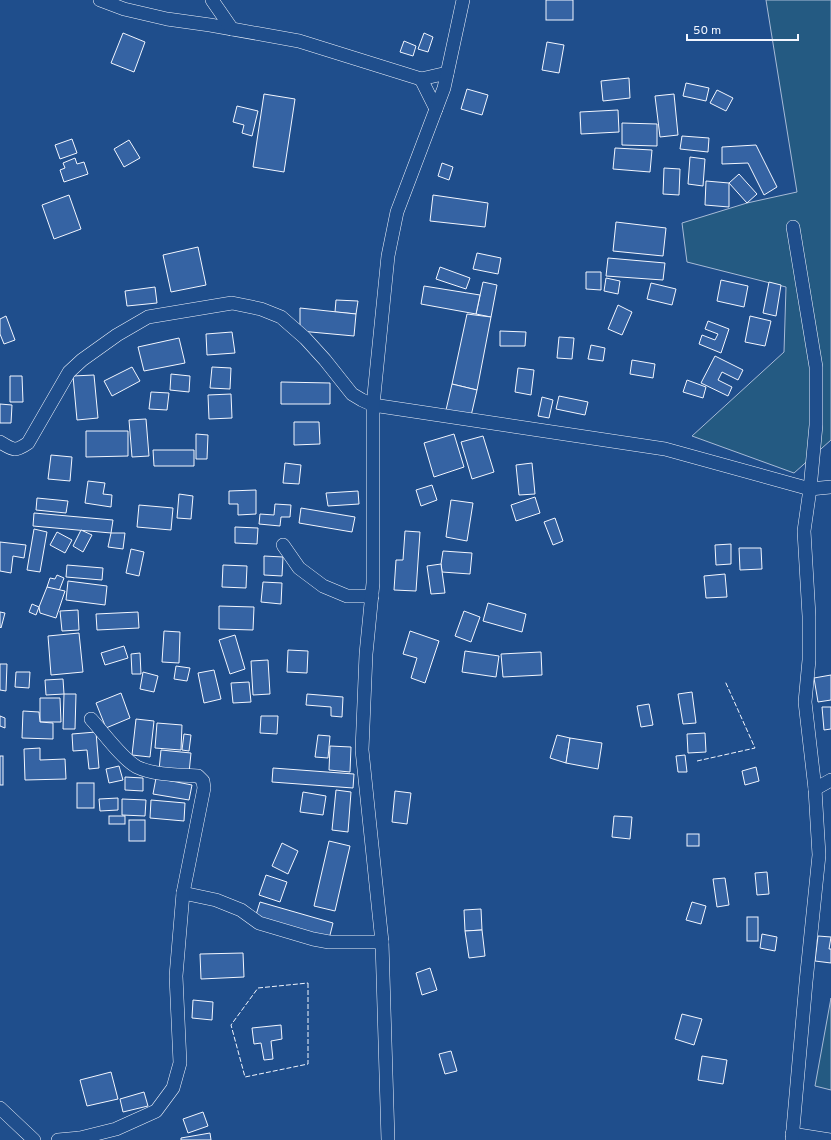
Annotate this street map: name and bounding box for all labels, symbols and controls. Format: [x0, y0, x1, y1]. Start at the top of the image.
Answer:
scale bar [687, 16, 798, 42]
text: 50 m [693, 23, 721, 39]

